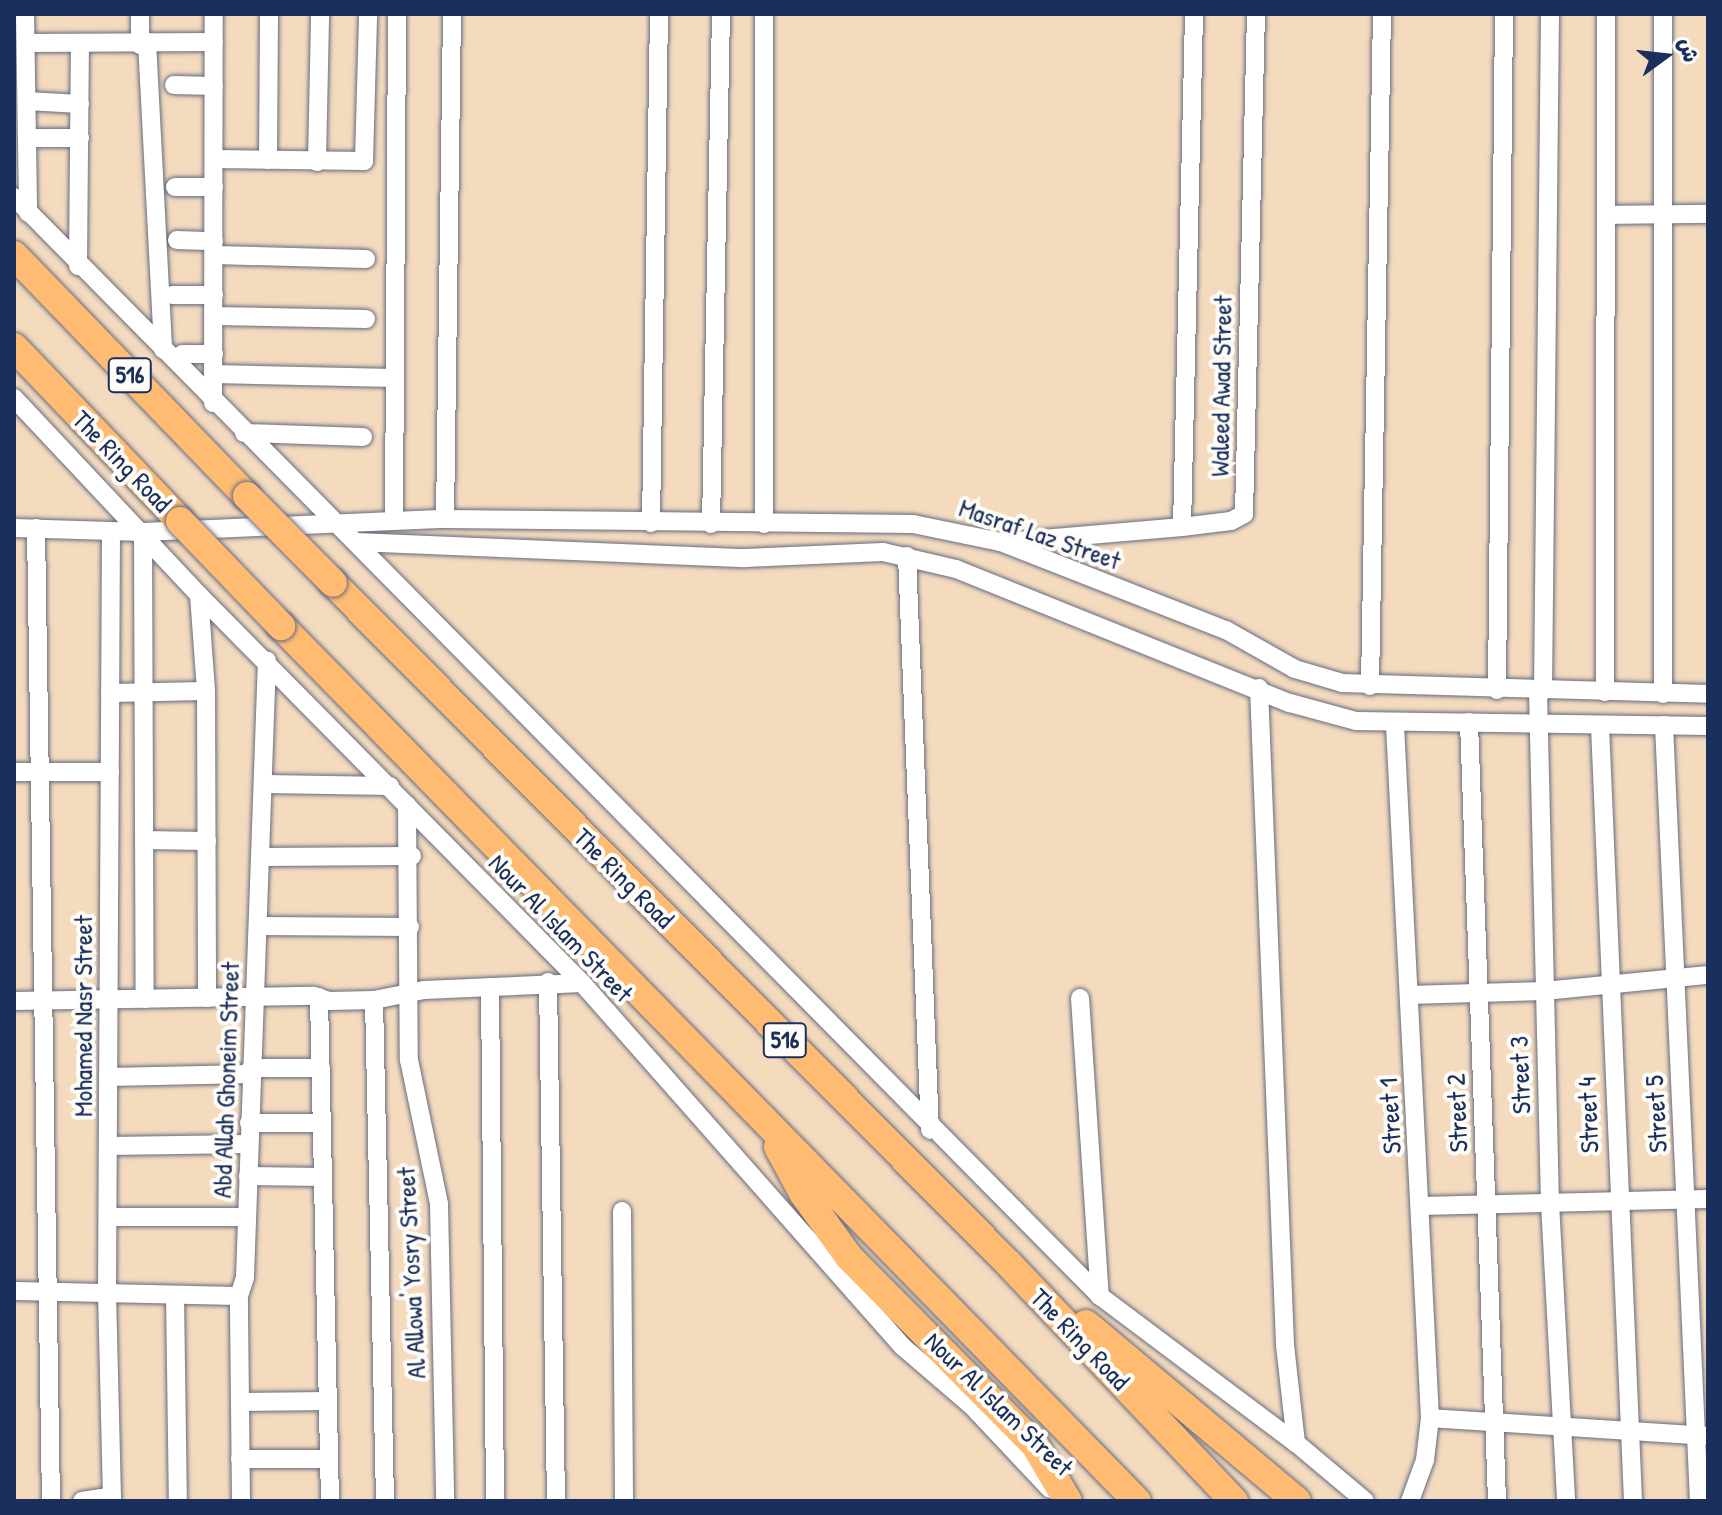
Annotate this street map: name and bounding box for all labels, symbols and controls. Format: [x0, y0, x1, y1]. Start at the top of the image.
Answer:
north arrow [1626, 16, 1706, 96]
text: ش [1672, 34, 1707, 65]
street label: Waleed Awad Street [1204, 295, 1238, 477]
road number: 516 [106, 355, 154, 395]
street label: The Ring Road [66, 404, 178, 518]
street label: Masraf Laz Street [955, 492, 1125, 576]
street label: The Ring Road [567, 821, 681, 935]
street label: Nour Al Islam Street [483, 847, 639, 1009]
street label: Mohamed Nasr Street [67, 915, 99, 1117]
street label: Abd Allah Ghoneim Street [206, 961, 246, 1199]
road number: 516 [761, 1020, 809, 1060]
street label: Street 3 [1503, 1035, 1537, 1115]
street label: Street 2 [1440, 1073, 1474, 1153]
street label: Street 5 [1638, 1074, 1674, 1154]
street label: Street 4 [1571, 1076, 1605, 1154]
street label: Street 1 [1372, 1077, 1408, 1155]
street label: Al Allowa' Yosry Street [390, 1166, 432, 1380]
street label: The Ring Road [1024, 1282, 1136, 1396]
street label: Nour Al Islam Street [918, 1326, 1080, 1482]

